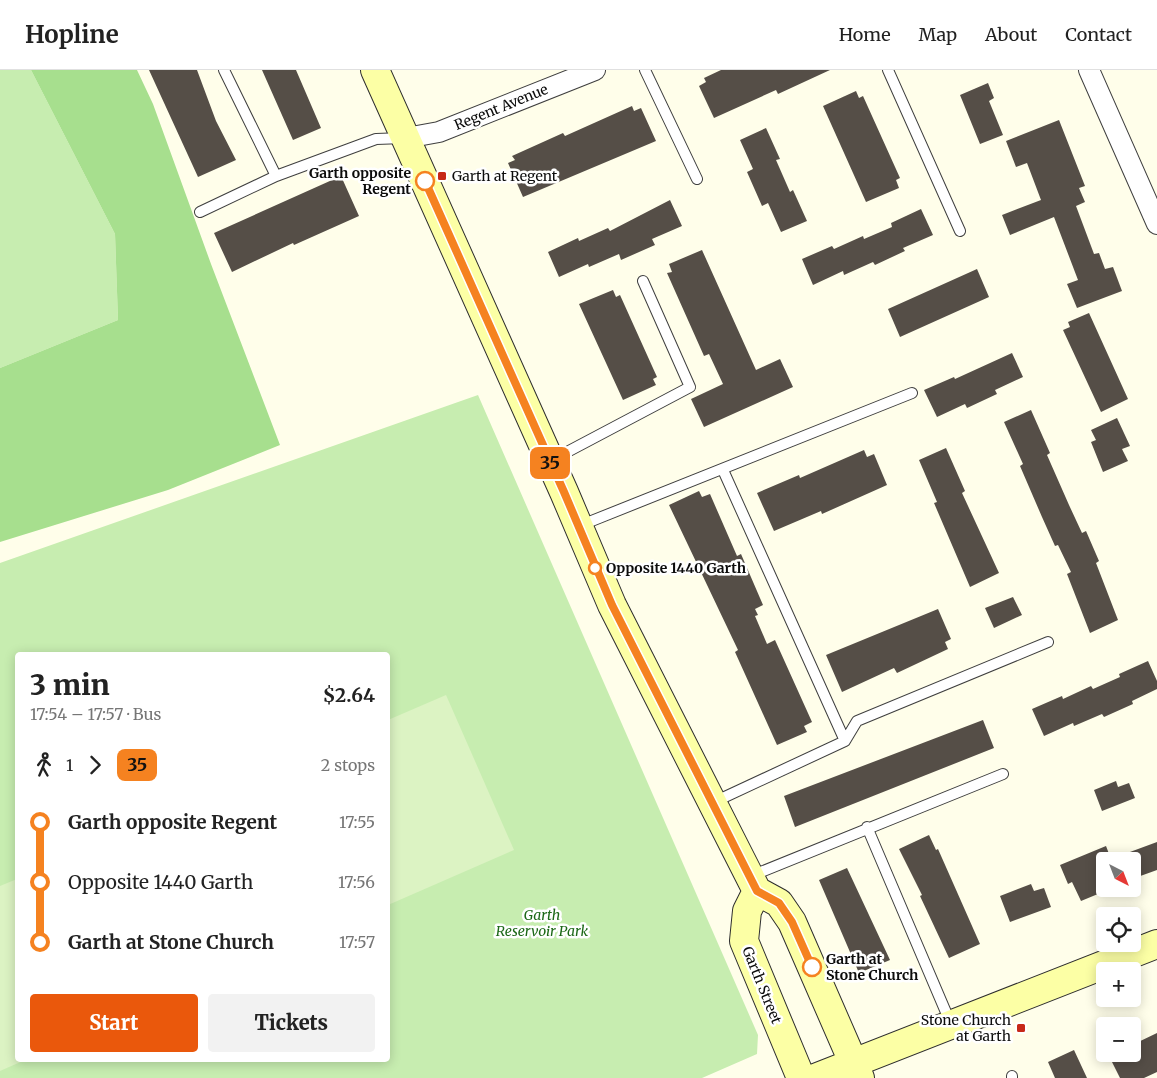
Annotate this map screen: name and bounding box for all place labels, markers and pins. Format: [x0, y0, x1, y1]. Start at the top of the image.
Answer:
place label: Garth opposite Regent [309, 164, 411, 198]
place label: Garth at Regent [452, 167, 558, 185]
marker: Garth at Regent [436, 170, 448, 182]
marker: Garth opposite Regent [415, 171, 435, 191]
place label: Opposite 1440 Garth [606, 559, 747, 577]
marker: Opposite 1440 Garth [588, 561, 602, 575]
place label: Garth at Stone Church [826, 950, 919, 984]
marker: Garth at Stone Church [802, 957, 822, 977]
place label: Stone Church at Garth [921, 1011, 1011, 1045]
marker: Stone Church at Garth [1015, 1022, 1027, 1034]

